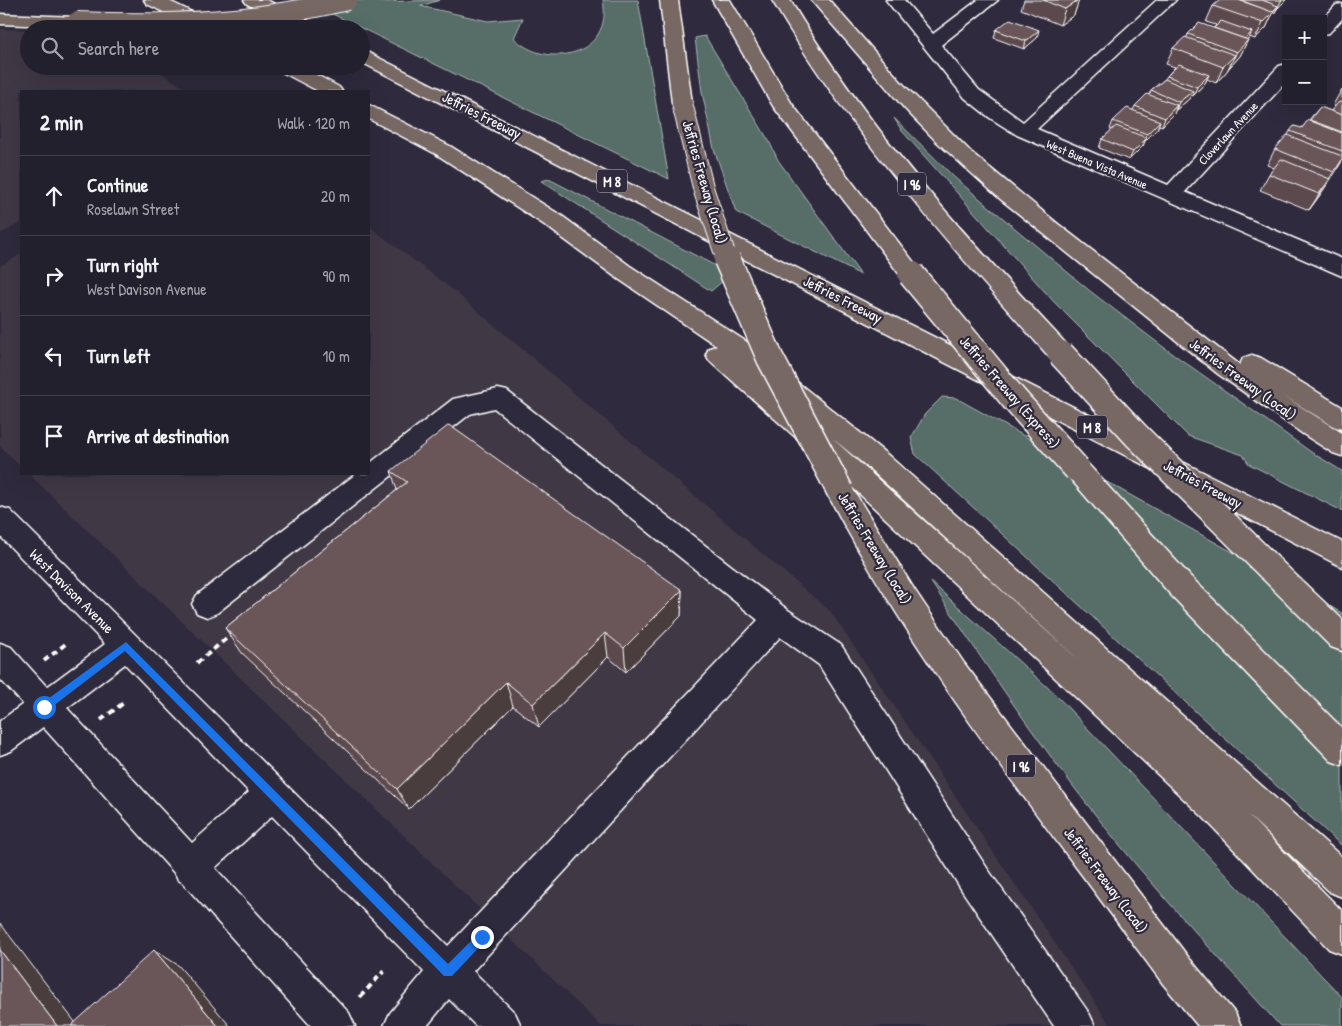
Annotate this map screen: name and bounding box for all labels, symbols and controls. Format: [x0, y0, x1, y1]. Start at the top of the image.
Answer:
map controls [1282, 15, 1327, 105]
button: + [1282, 15, 1327, 60]
search box [20, 20, 370, 75]
icon: search [38, 34, 66, 62]
text: Search here [78, 35, 159, 61]
button: − [1282, 60, 1327, 105]
street label: Jeffries Freeway [439, 86, 525, 144]
street label: Cloverlawn Avenue [1194, 97, 1262, 168]
text: 2 min [40, 108, 83, 137]
text: Walk · 120 m [277, 112, 350, 134]
street label: Jeffries Freeway (Local) [677, 118, 733, 246]
street label: West Buena Vista Avenue [1044, 135, 1150, 193]
road number: M 8 [597, 170, 627, 192]
text: Continue [87, 172, 148, 198]
road number: I 96 [898, 172, 926, 195]
icon: ahead [40, 182, 68, 210]
text: 20 m [321, 185, 350, 207]
text: Roselawn Street [87, 198, 179, 220]
text: Turn right [87, 252, 158, 278]
icon: right [40, 262, 68, 290]
text: 90 m [322, 265, 350, 287]
street label: Jeffries Freeway [800, 270, 886, 328]
text: West Davison Avenue [87, 278, 207, 300]
street label: Jeffries Freeway (Express) [955, 331, 1065, 453]
street label: Jeffries Freeway (Local) [1185, 333, 1301, 425]
icon: left [40, 342, 68, 370]
text: Turn left [87, 343, 150, 369]
text: 10 m [322, 345, 350, 367]
road number: M 8 [1077, 416, 1107, 438]
icon: arrive [40, 422, 68, 450]
text: Arrive at destination [87, 423, 229, 449]
street label: Jeffries Freeway [1160, 454, 1246, 514]
street label: Jeffries Freeway (Local) [833, 488, 917, 608]
street label: West Davison Avenue [25, 544, 119, 638]
route start [33, 696, 56, 719]
road number: I 96 [1007, 754, 1035, 778]
street label: Jeffries Freeway (Local) [1059, 823, 1153, 937]
route end [471, 926, 494, 949]

